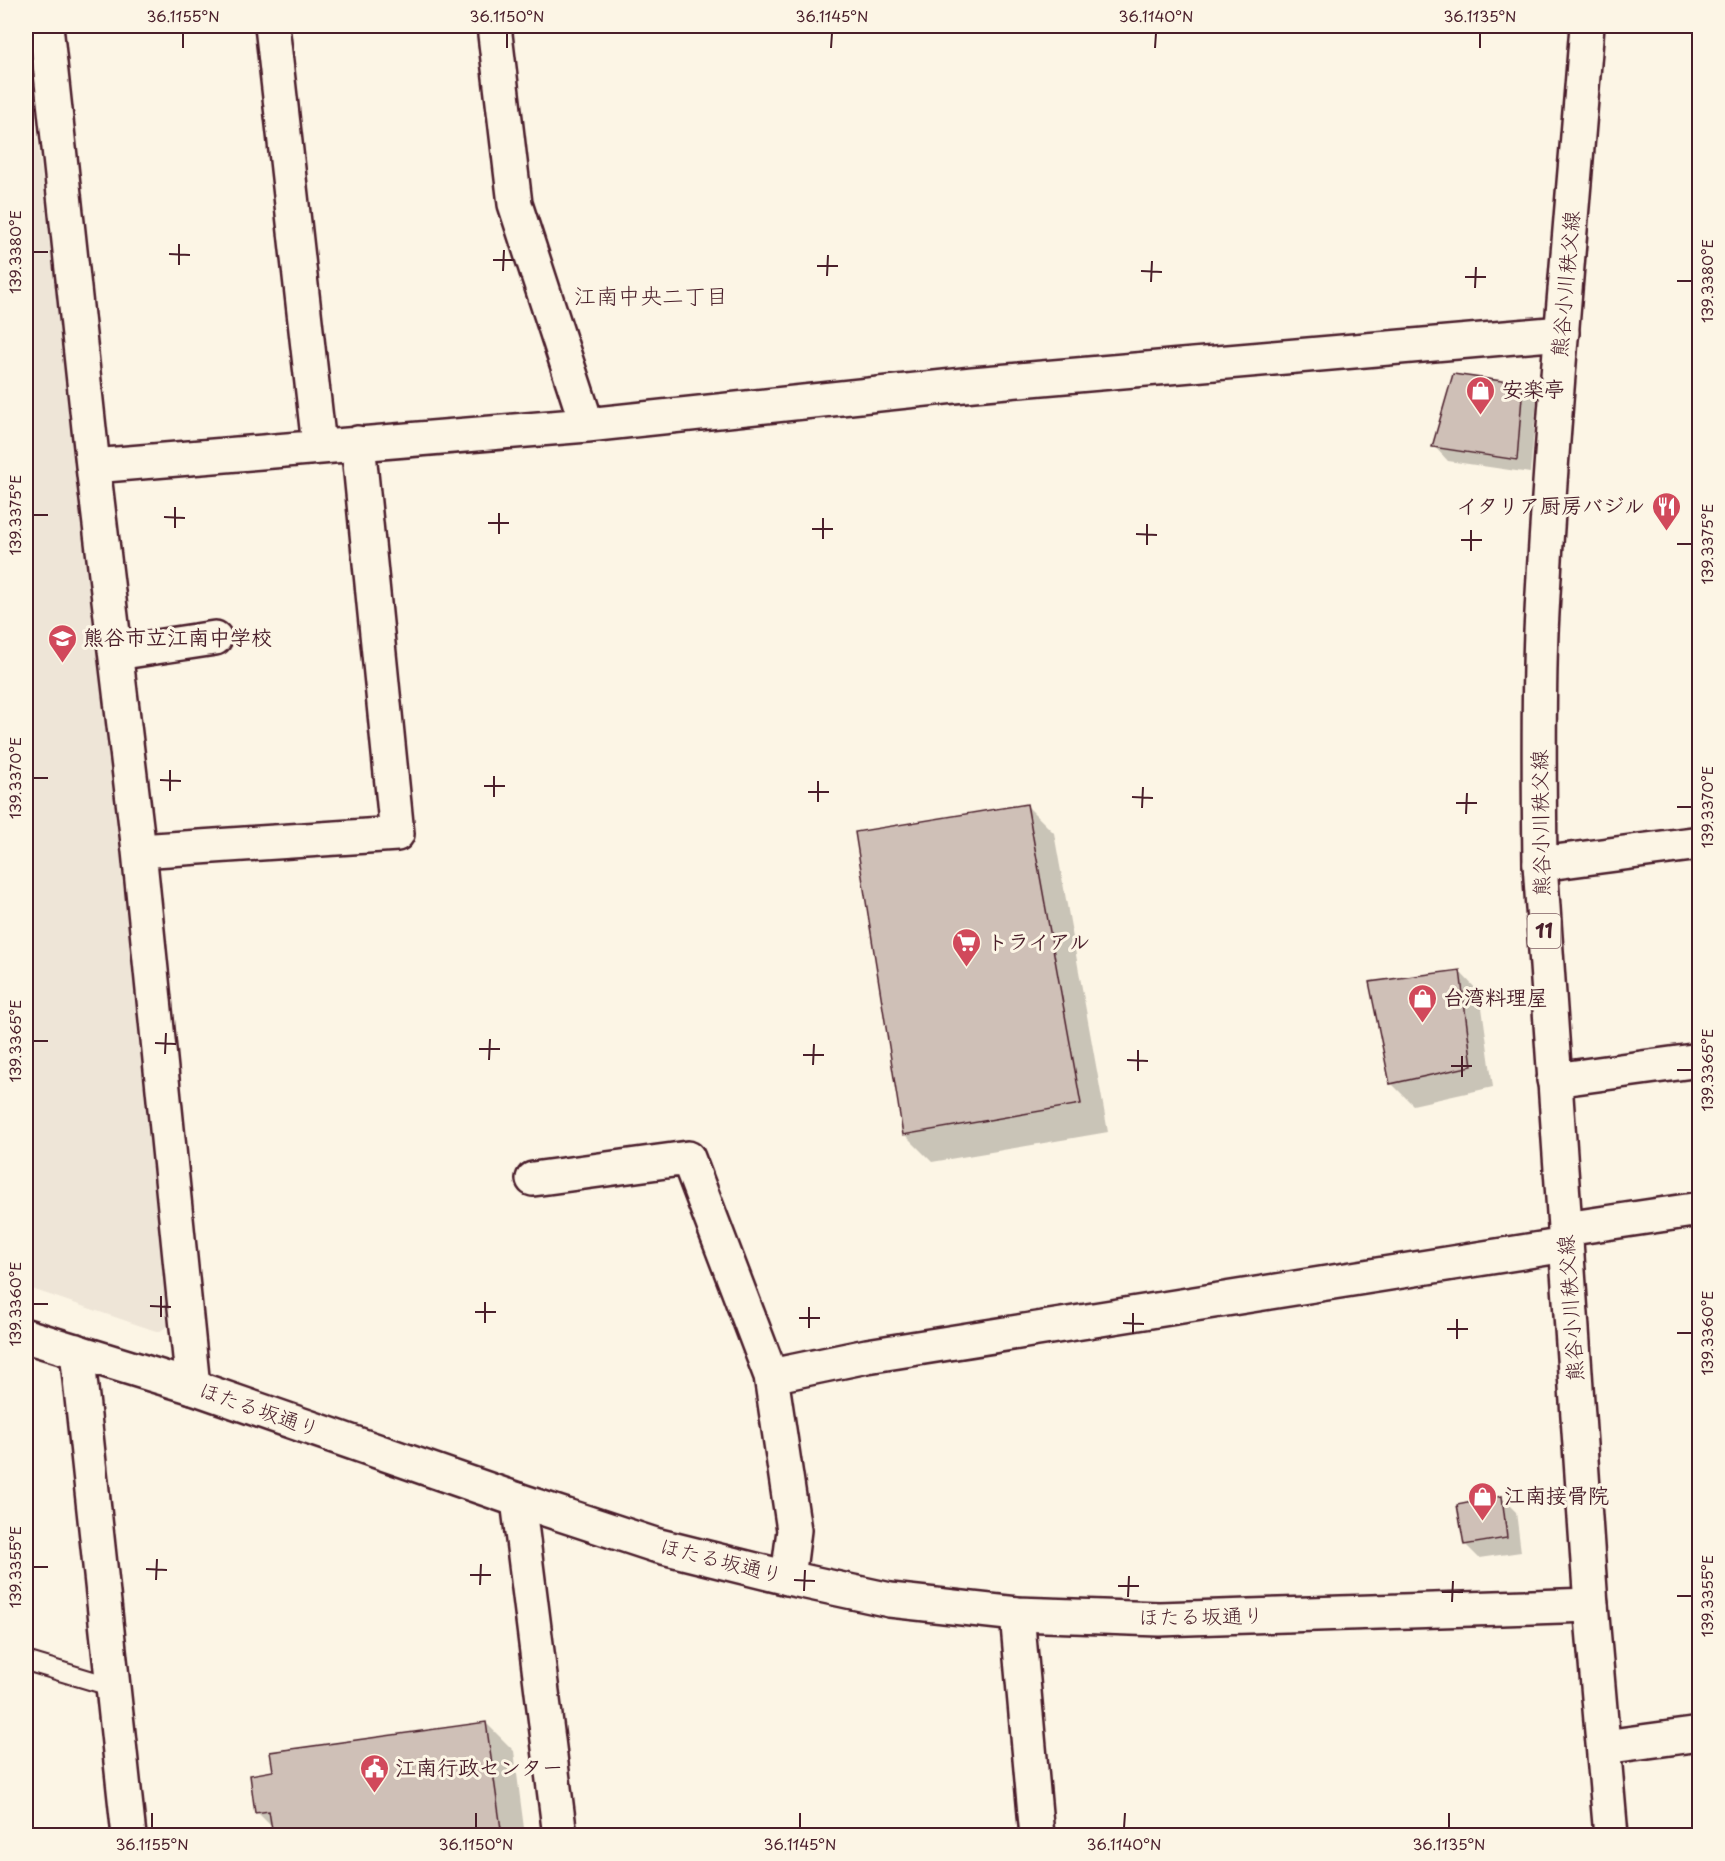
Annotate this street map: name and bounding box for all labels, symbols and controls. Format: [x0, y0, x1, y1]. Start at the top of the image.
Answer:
text: 36.1155°N [146, 4, 220, 27]
text: 36.1150°N [469, 4, 545, 27]
text: 36.1145°N [795, 4, 869, 27]
text: 36.1140°N [1119, 4, 1193, 27]
text: 36.1135°N [1443, 4, 1517, 27]
street label: 熊谷小川秩父線 [1542, 209, 1586, 358]
text: 139.3380°E [3, 210, 26, 294]
text: 139.3380°E [1695, 239, 1718, 323]
district label: 江南中央二丁目 [574, 278, 728, 311]
place label: 安楽亭 [1502, 372, 1565, 404]
shop icon: 安楽亭 [1465, 374, 1497, 416]
text: 139.3375°E [3, 475, 26, 555]
place label: イタリア厨房バジル [1457, 488, 1645, 520]
restaurant icon: イタリア厨房バジル [1650, 490, 1682, 532]
text: 139.3375°E [1695, 504, 1718, 584]
place label: 熊谷市立江南中学校 [83, 620, 272, 652]
school or university icon: 熊谷市立江南中学校 [46, 622, 78, 664]
text: 139.3370°E [3, 737, 26, 819]
street label: 熊谷小川秩父線 [1522, 749, 1556, 897]
text: 139.3370°E [1695, 766, 1718, 848]
road number: 11 [1528, 914, 1560, 948]
place label: トライアル [987, 924, 1090, 956]
supermarket icon: トライアル [950, 926, 982, 968]
place label: 台湾料理屋 [1443, 980, 1548, 1012]
shop icon: 台湾料理屋 [1406, 982, 1438, 1024]
text: 139.3365°E [3, 1000, 26, 1082]
text: 139.3365°E [1695, 1029, 1718, 1111]
street label: 熊谷小川秩父線 [1548, 1234, 1590, 1383]
text: 139.3360°E [3, 1261, 26, 1347]
text: 139.3360°E [1695, 1290, 1718, 1376]
street label: ほたる坂通り [195, 1372, 324, 1444]
place label: 江南接骨院 [1504, 1478, 1609, 1510]
shop icon: 江南接骨院 [1467, 1480, 1499, 1522]
text: 139.3355°E [3, 1526, 26, 1608]
street label: ほたる坂通り [656, 1528, 786, 1590]
text: 139.3355°E [1695, 1555, 1718, 1637]
street label: ほたる坂通り [1138, 1598, 1264, 1632]
place label: 江南行政センター [395, 1750, 563, 1782]
public building icon: 江南行政センター [358, 1752, 390, 1794]
text: 36.1155°N [115, 1832, 189, 1855]
text: 36.1150°N [438, 1832, 514, 1855]
text: 36.1145°N [763, 1832, 837, 1855]
text: 36.1140°N [1087, 1832, 1161, 1855]
text: 36.1135°N [1412, 1832, 1486, 1855]

